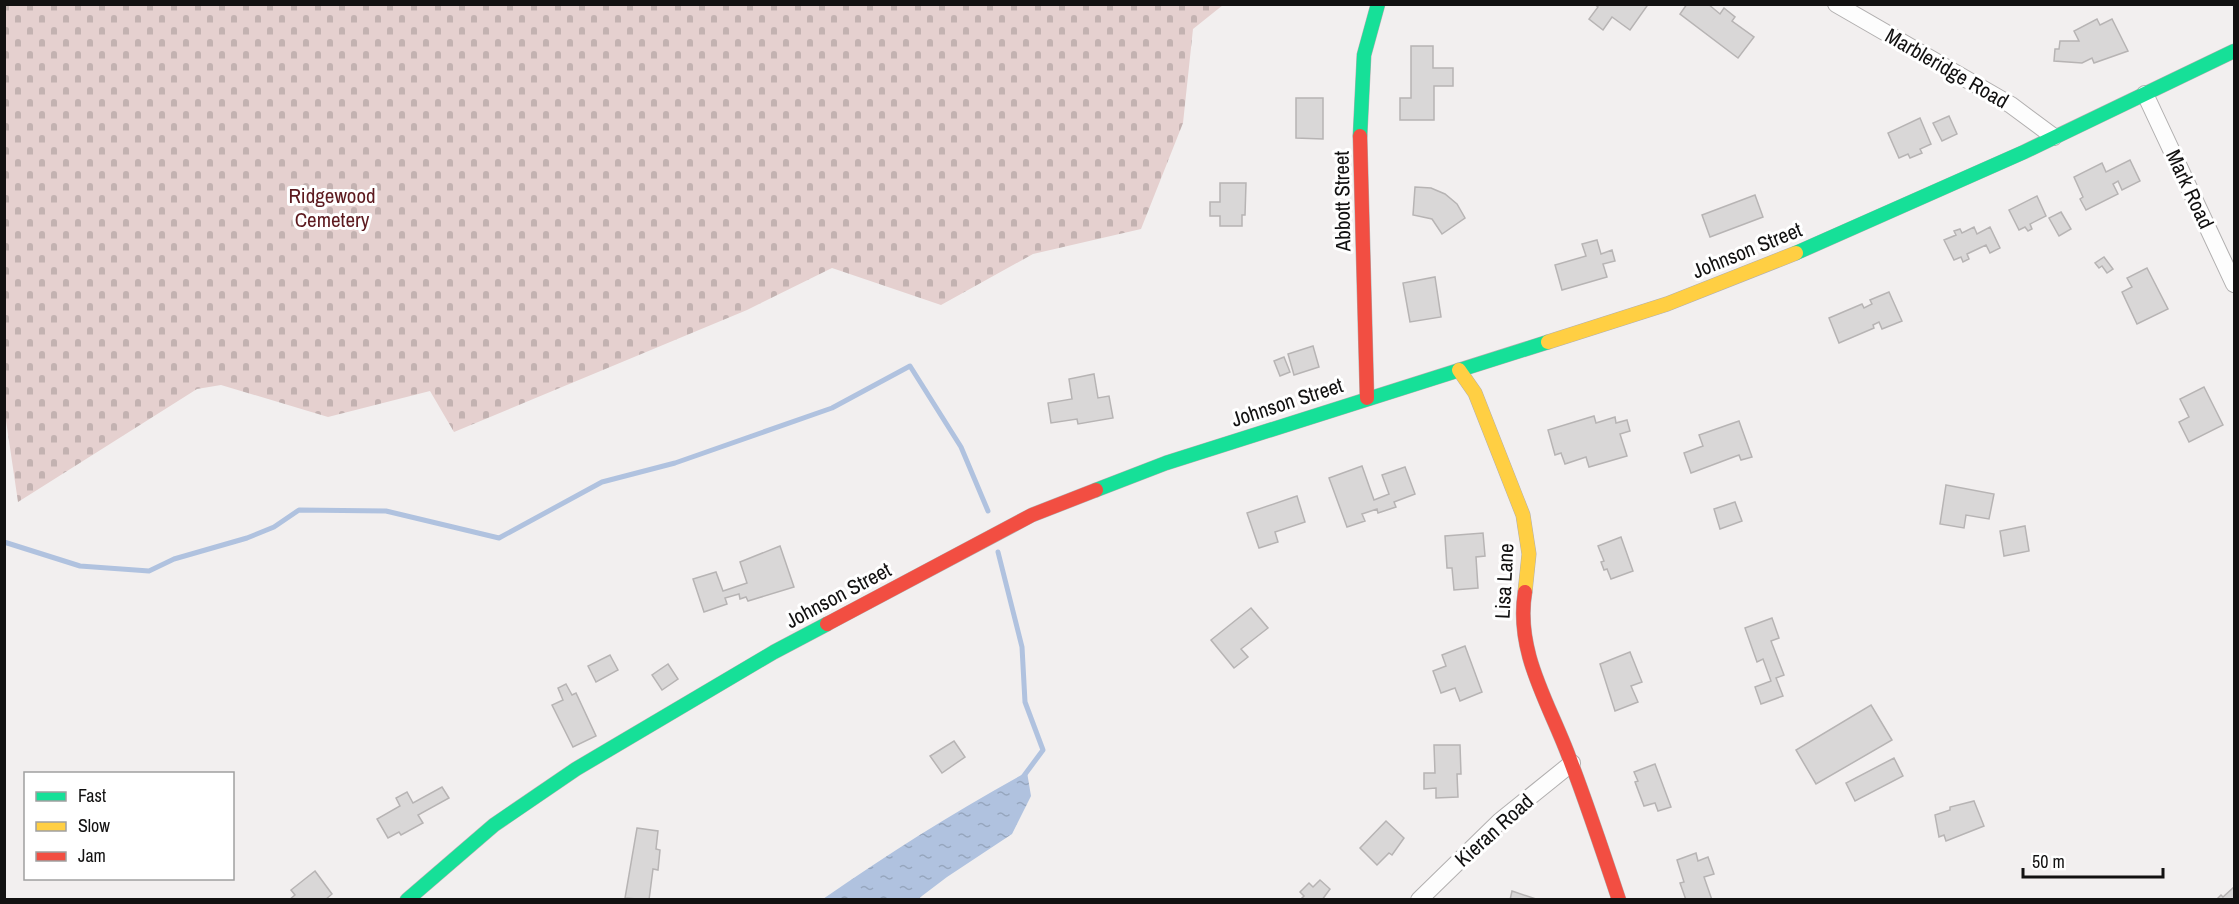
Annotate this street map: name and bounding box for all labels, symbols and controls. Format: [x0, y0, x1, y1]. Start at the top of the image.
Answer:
street label: Marbleridge Road [1880, 21, 2014, 115]
street label: Mark Road [2159, 145, 2221, 233]
street label: Abbott Street [1327, 150, 1357, 253]
park label: Ridgewood Cemetery [288, 181, 376, 234]
street label: Johnson Street [1688, 215, 1806, 285]
street label: Johnson Street [1227, 370, 1347, 434]
street label: Lisa Lane [1488, 542, 1520, 620]
street label: Johnson Street [780, 555, 896, 635]
legend [24, 772, 234, 880]
text: Fast [78, 783, 106, 808]
street label: Kieran Road [1448, 787, 1540, 873]
text: Slow [78, 813, 110, 838]
scale bar [2023, 841, 2162, 879]
text: Jam [78, 843, 106, 868]
text: 50 m [2032, 849, 2065, 874]

